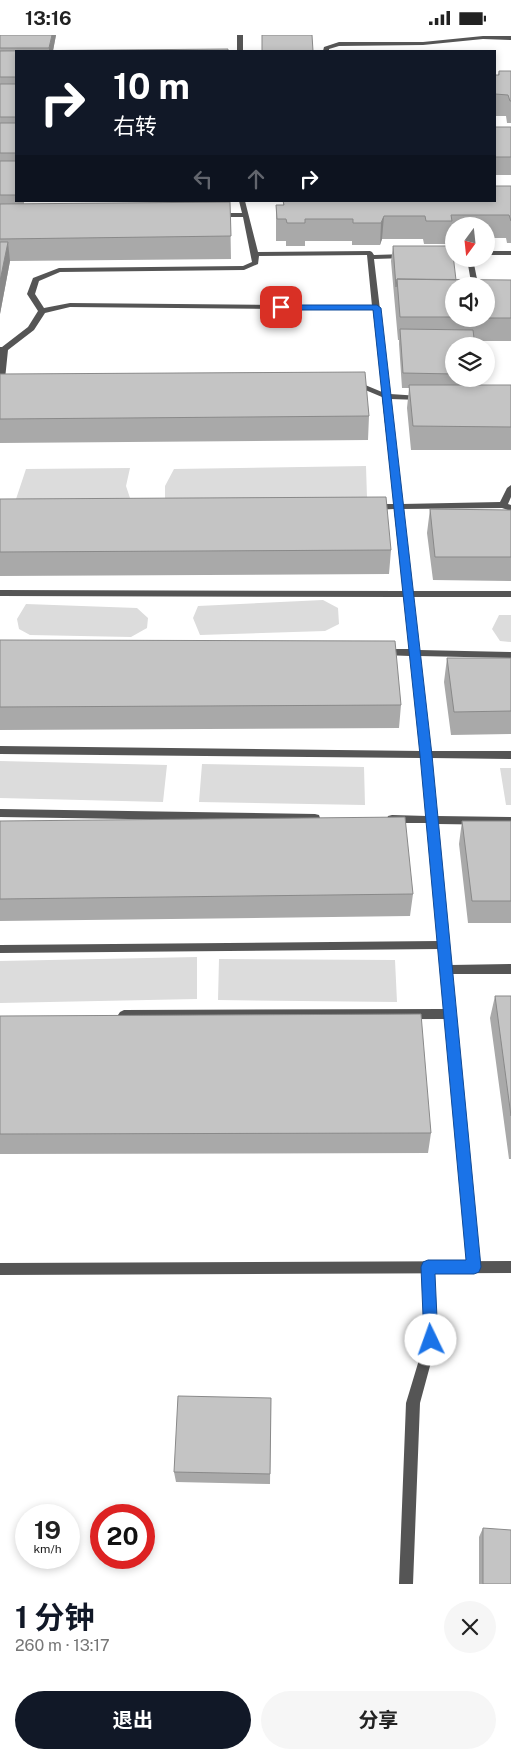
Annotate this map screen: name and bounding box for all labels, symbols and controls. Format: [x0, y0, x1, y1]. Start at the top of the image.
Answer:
text: 13:16 [25, 7, 72, 29]
text: 10 m [113, 66, 190, 107]
icon: right [30, 70, 95, 135]
text: 右转 [113, 113, 157, 139]
icon: left [189, 165, 217, 193]
icon: ahead [242, 165, 270, 193]
icon: right [295, 165, 323, 193]
north arrow [445, 217, 495, 267]
map controls [445, 217, 495, 387]
button: sound [445, 277, 495, 327]
pin [260, 286, 302, 328]
icon: arrive [267, 293, 295, 321]
button: layers [445, 337, 495, 387]
position arrow [404, 1313, 456, 1365]
speed limit sign: 20 [90, 1504, 155, 1569]
text: 19 [34, 1515, 61, 1545]
text: km/h [33, 1542, 62, 1556]
text: 1 分钟 [15, 1599, 95, 1635]
button: close [444, 1601, 496, 1653]
text: 260 m · 13:17 [15, 1636, 110, 1655]
button: 退出 [15, 1691, 251, 1749]
button: 分享 [261, 1691, 496, 1749]

